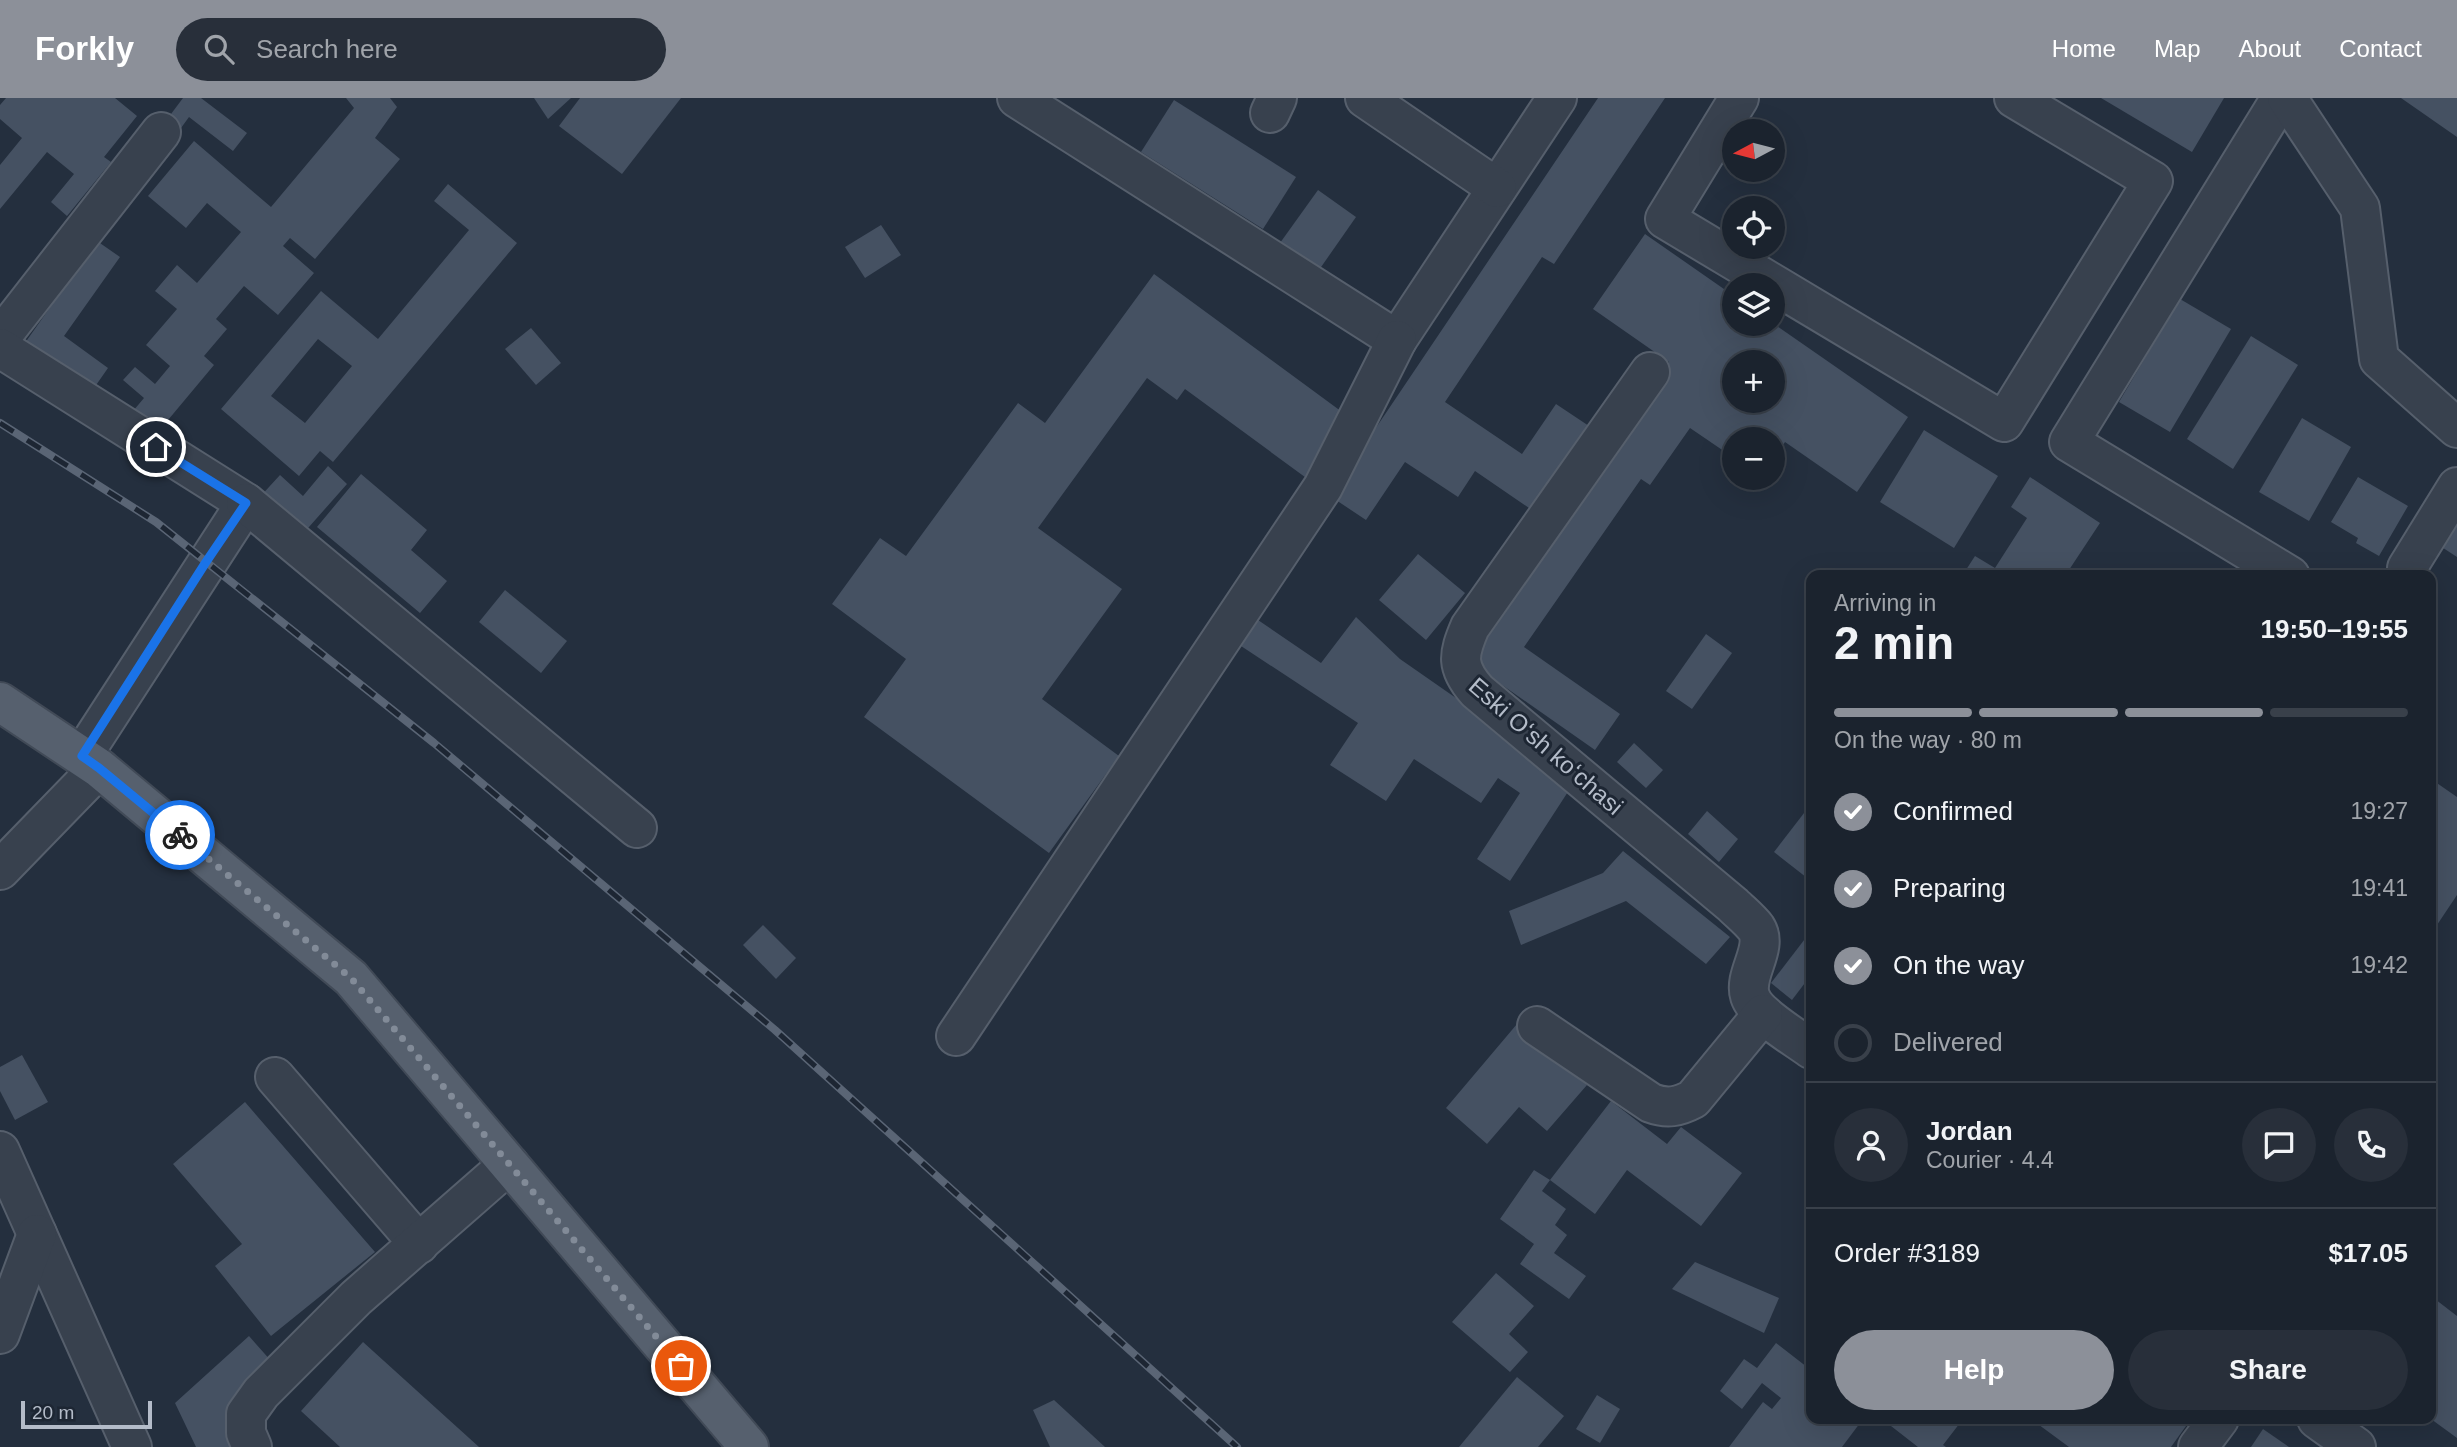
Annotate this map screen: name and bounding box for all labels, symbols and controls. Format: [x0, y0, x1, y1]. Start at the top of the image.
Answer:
search box [176, 18, 666, 81]
text: Forkly [35, 30, 134, 67]
icon: search [200, 30, 238, 68]
text: Search here [256, 34, 398, 64]
text: Home [2052, 35, 2116, 62]
text: Map [2154, 35, 2201, 62]
text: About [2239, 35, 2301, 62]
text: Contact [2339, 35, 2422, 62]
north arrow [1722, 119, 1785, 182]
map controls [1722, 119, 1785, 490]
button: locate [1722, 196, 1785, 259]
button: layers [1722, 273, 1785, 336]
button: + [1722, 350, 1785, 413]
pin [126, 417, 186, 477]
button: − [1722, 427, 1785, 490]
icon: home [137, 428, 175, 466]
text: Arriving in [1834, 590, 1936, 616]
text: 19:50–19:55 [2261, 614, 2408, 644]
text: 2 min [1834, 617, 1954, 669]
street label: Eski Oʻsh koʻchasi [1464, 672, 1628, 820]
text: On the way · 80 m [1834, 727, 2022, 753]
icon: check [1834, 793, 1872, 831]
text: Confirmed [1893, 796, 2013, 826]
text: 19:27 [2350, 798, 2408, 824]
courier [145, 800, 215, 870]
icon: bike [161, 816, 199, 854]
icon: check [1834, 870, 1872, 908]
text: Preparing [1893, 873, 2006, 903]
text: 19:41 [2350, 875, 2408, 901]
icon: check [1834, 947, 1872, 985]
text: On the way [1893, 950, 2025, 980]
text: 19:42 [2350, 952, 2408, 978]
text: Delivered [1893, 1027, 2003, 1057]
button: person [1834, 1108, 1908, 1182]
button: chat [2242, 1108, 2316, 1182]
button: phone [2334, 1108, 2408, 1182]
text: Jordan [1926, 1116, 2013, 1146]
text: Courier · 4.4 [1926, 1147, 2054, 1173]
text: Order #3189 [1834, 1238, 1980, 1268]
text: $17.05 [2328, 1238, 2408, 1268]
button: Help [1834, 1330, 2114, 1410]
button: Share [2128, 1330, 2408, 1410]
pin [651, 1336, 711, 1396]
icon: bag [662, 1347, 700, 1385]
scale bar [21, 1398, 152, 1430]
text: 20 m [32, 1402, 74, 1423]

